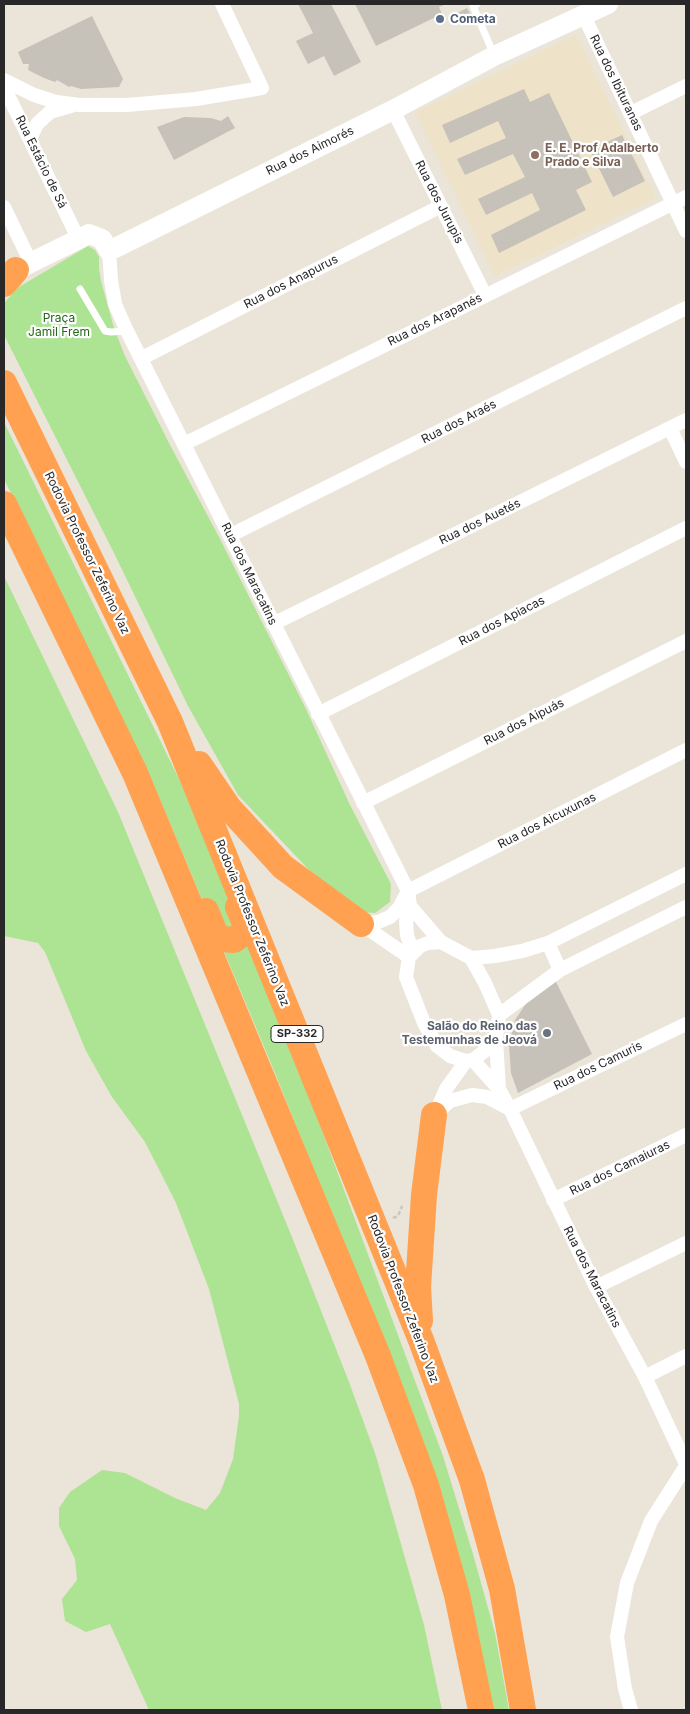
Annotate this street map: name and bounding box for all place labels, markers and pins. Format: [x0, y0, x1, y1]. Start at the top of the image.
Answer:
place label: Cometa [450, 12, 496, 26]
marker: Cometa [434, 13, 446, 25]
place label: E. E. Prof Adalberto Prado e Silva [545, 141, 659, 169]
marker: E. E. Prof Adalberto Prado e Silva [529, 149, 541, 161]
place label: Salão do Reino das Testemunhas de Jeová [402, 1019, 537, 1047]
marker: Salão do Reino das Testemunhas de Jeová [541, 1027, 553, 1039]

